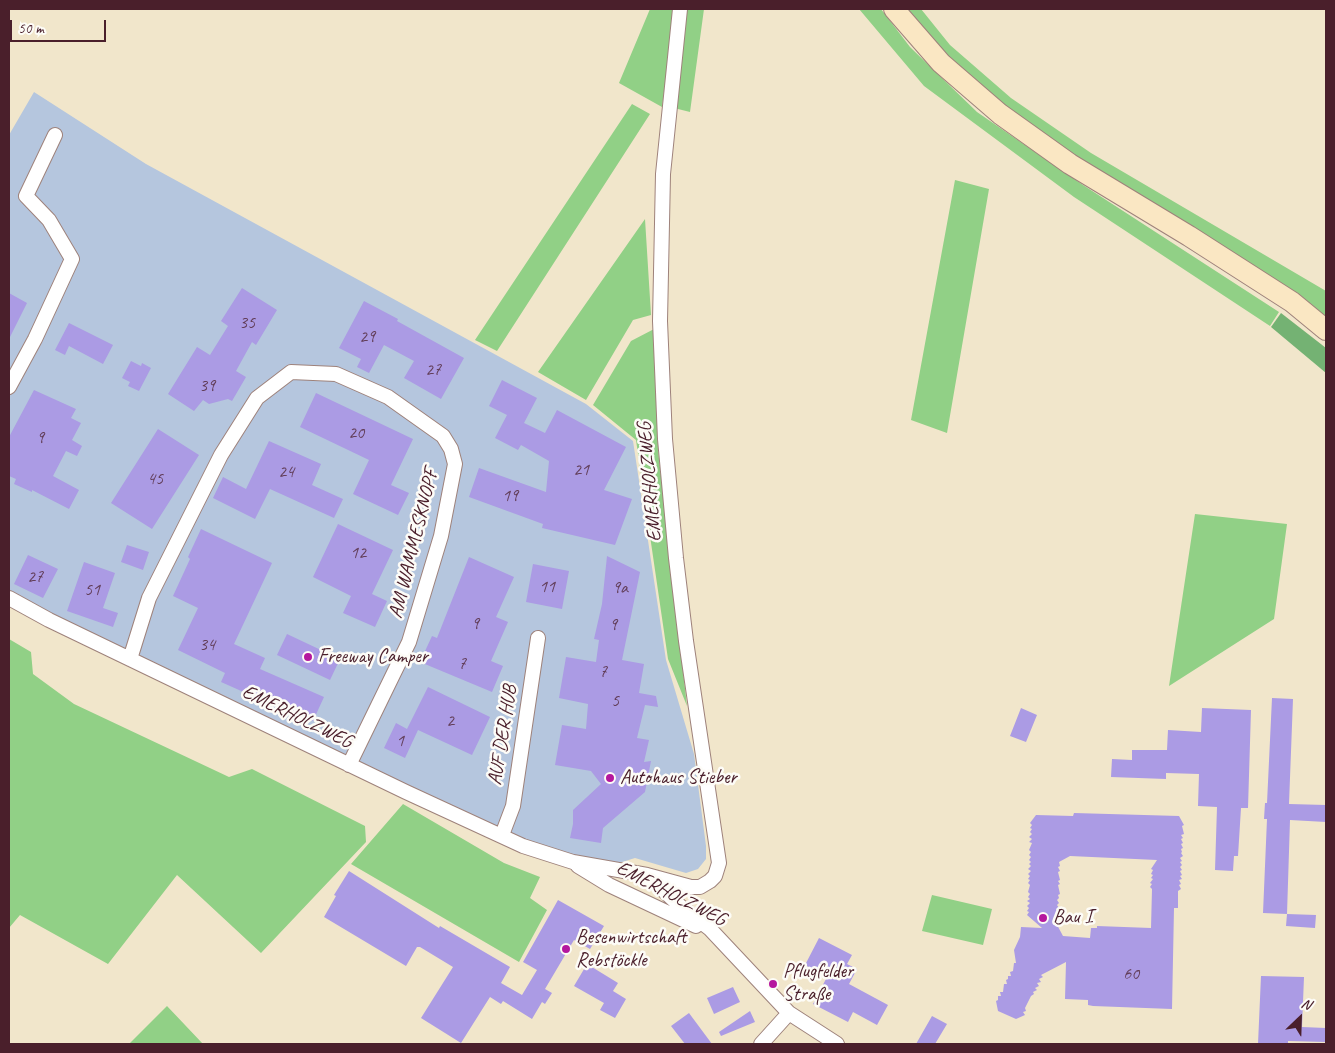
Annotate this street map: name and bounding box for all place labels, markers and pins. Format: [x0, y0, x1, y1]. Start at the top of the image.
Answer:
place label: Freeway Camper [318, 645, 428, 669]
marker: Freeway Camper [302, 651, 314, 663]
place label: Autohaus Stieber [620, 766, 737, 790]
marker: Autohaus Stieber [604, 772, 616, 784]
place label: Bau I [1053, 906, 1092, 930]
marker: Bau I [1037, 912, 1049, 924]
place label: Besenwirtschaft Rebstöckle [576, 926, 686, 973]
marker: Besenwirtschaft Rebstöckle [560, 943, 572, 955]
place label: Pflugfelder Straße [783, 960, 853, 1007]
marker: Pflugfelder Straße [767, 978, 779, 990]

